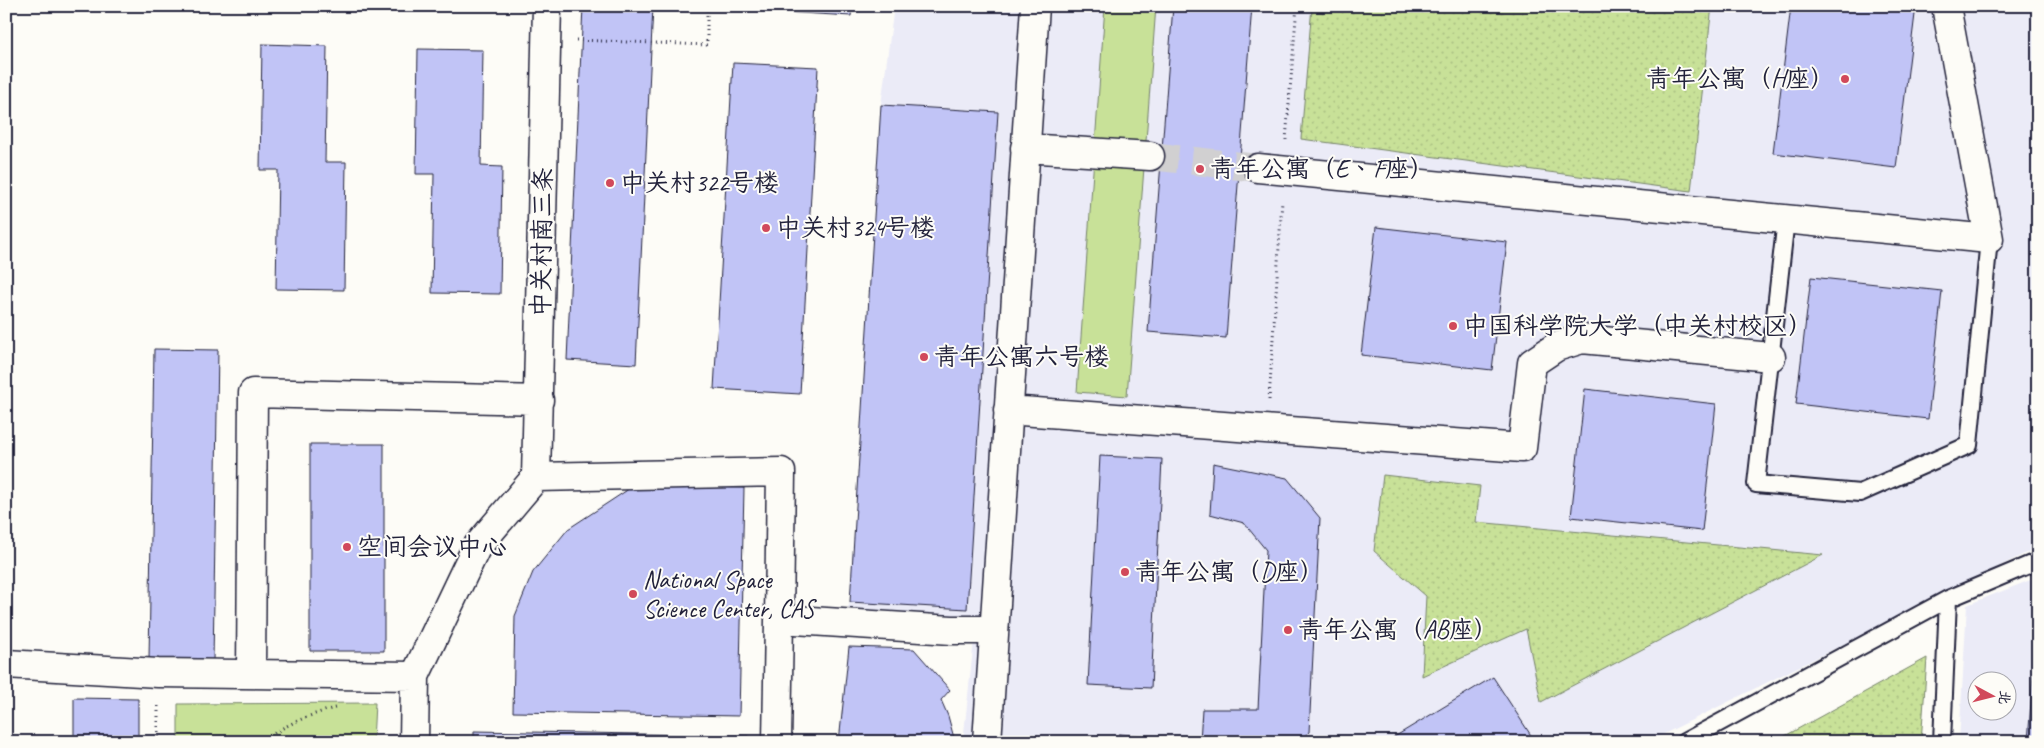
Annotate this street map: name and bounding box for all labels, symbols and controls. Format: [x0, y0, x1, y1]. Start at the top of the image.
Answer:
place label: 青年公寓（H座） [1646, 63, 1835, 95]
marker: 青年公寓（H座） [1839, 73, 1851, 85]
place label: 青年公寓（E、F座） [1210, 153, 1435, 185]
marker: 青年公寓（E、F座） [1194, 163, 1206, 175]
street label: 中关村南三条 [525, 167, 559, 317]
place label: 中关村322号楼 [620, 167, 779, 199]
marker: 中关村322号楼 [604, 177, 616, 189]
place label: 中关村324号楼 [776, 212, 935, 244]
marker: 中关村324号楼 [760, 222, 772, 234]
place label: 中国科学院大学（中关村校区） [1463, 310, 1813, 342]
marker: 中国科学院大学（中关村校区） [1447, 320, 1459, 332]
place label: 青年公寓六号楼 [934, 341, 1109, 373]
marker: 青年公寓六号楼 [918, 351, 930, 363]
place label: 空间会议中心 [357, 531, 507, 563]
marker: 空间会议中心 [341, 541, 353, 553]
place label: 青年公寓（D座） [1135, 556, 1324, 588]
place label: National Space Science Center, CAS [643, 564, 817, 625]
marker: 青年公寓（D座） [1119, 566, 1131, 578]
marker: National Space Science Center, CAS [627, 588, 639, 600]
place label: 青年公寓（AB座） [1298, 614, 1499, 646]
marker: 青年公寓（AB座） [1282, 624, 1294, 636]
north arrow [1966, 670, 2016, 720]
text: 北 [1995, 690, 2014, 706]

